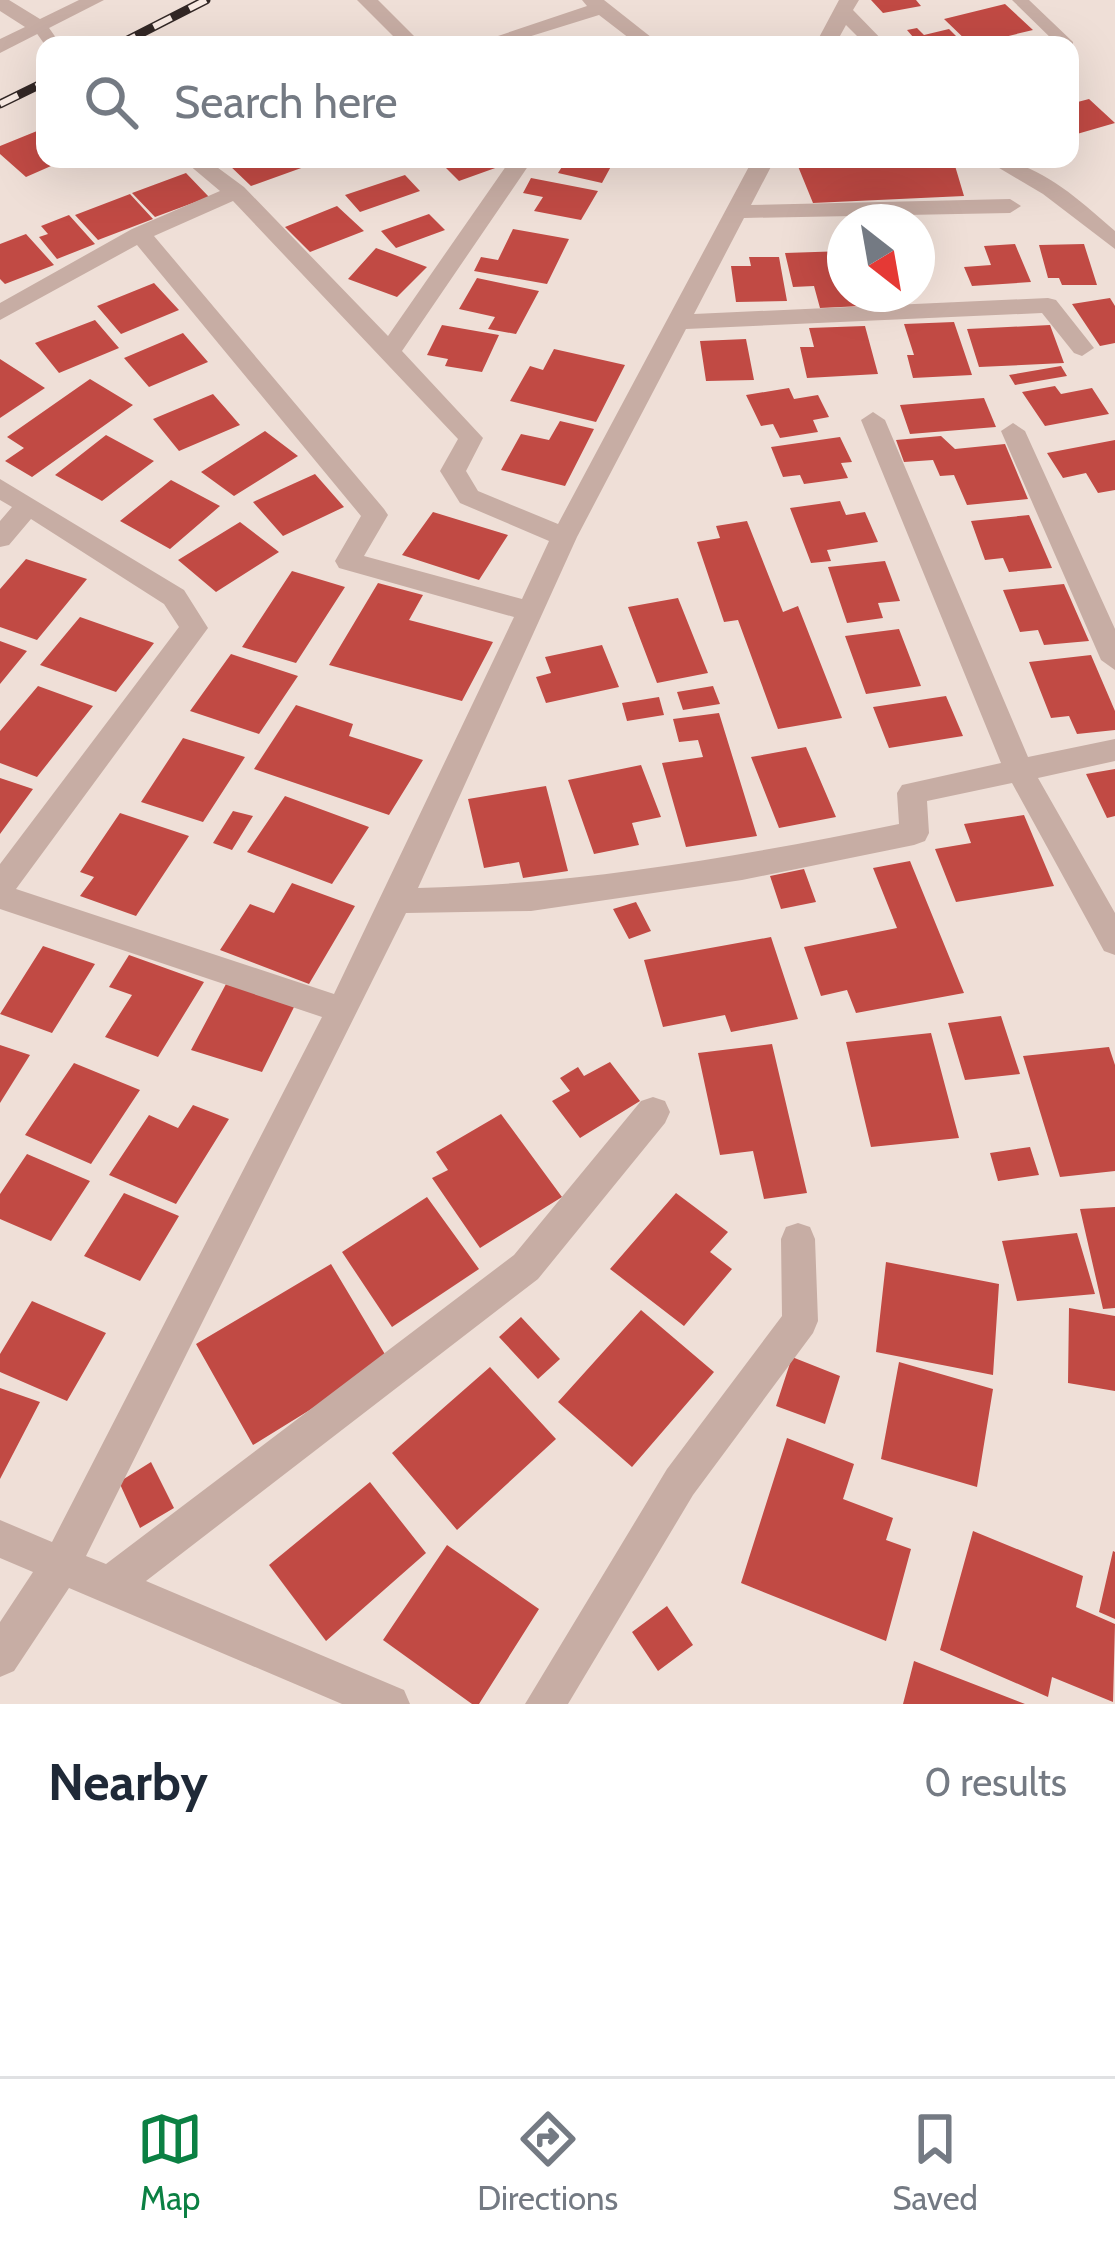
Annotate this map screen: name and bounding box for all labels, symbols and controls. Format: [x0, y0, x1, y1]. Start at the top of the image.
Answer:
search box [36, 36, 1079, 168]
icon: search [78, 69, 144, 135]
text: Search here [174, 75, 398, 129]
north arrow [827, 204, 935, 312]
text: Nearby [48, 1751, 208, 1813]
text: 0 results [924, 1758, 1067, 1806]
tab: Map [137, 2106, 203, 2218]
tab: Directions [477, 2106, 618, 2218]
tab: Saved [892, 2106, 978, 2218]

